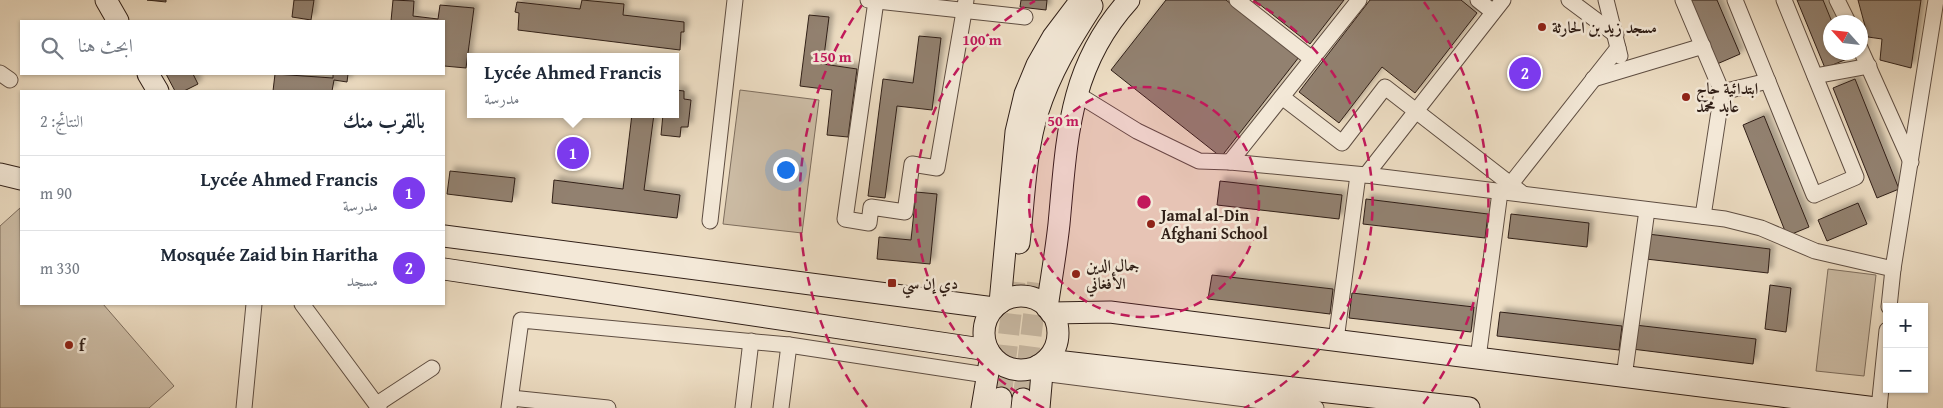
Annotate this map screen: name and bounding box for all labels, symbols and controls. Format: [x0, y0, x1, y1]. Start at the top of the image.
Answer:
place label: مسجد زيد بن الحارثة [1552, 15, 1657, 39]
north arrow [1823, 15, 1868, 60]
search box [20, 20, 445, 75]
marker: مسجد زيد بن الحارثة [1536, 21, 1548, 33]
text: 100 m [962, 29, 1002, 50]
text: ابحث هنا [78, 31, 133, 59]
icon: search [38, 34, 66, 62]
text: 150 m [812, 46, 852, 67]
popup [467, 53, 679, 118]
pin: 2 [1509, 54, 1541, 92]
text: Lycée Ahmed Francis [484, 58, 662, 86]
place label: ابتدائية حاج عابد محمد [1696, 76, 1758, 118]
text: مدرسة [484, 86, 520, 110]
marker: ابتدائية حاج عابد محمد [1680, 91, 1692, 103]
text: بالقرب منك [343, 105, 425, 136]
text: النتائج: 2 [40, 109, 83, 133]
text: 50 m [1047, 110, 1079, 131]
pin: 1 [557, 134, 589, 172]
your location [773, 157, 799, 183]
text: Lycée Ahmed Francis [201, 165, 378, 193]
text: 90 m [40, 181, 72, 205]
text: 1 [405, 181, 413, 205]
text: مدرسة [343, 193, 378, 217]
centre of rings [1135, 193, 1153, 211]
place label: Jamal al-Din Afghani School [1158, 203, 1268, 245]
marker: Jamal al-Din Afghani School [1145, 218, 1157, 230]
text: Mosquée Zaid bin Haritha [160, 240, 378, 268]
place label: جمال الدين الأفغاني [1085, 253, 1140, 297]
text: 330 m [40, 256, 80, 280]
text: 2 [405, 256, 413, 280]
text: مسجد [347, 268, 378, 292]
marker: جمال الدين الأفغاني [1070, 268, 1082, 280]
place label: دي إن سي [902, 271, 958, 299]
marker: دي إن سي [886, 277, 898, 289]
map controls [1883, 303, 1928, 393]
button: + [1883, 303, 1928, 348]
place label: f [79, 333, 87, 357]
marker: f [63, 339, 75, 351]
button: − [1883, 348, 1928, 393]

